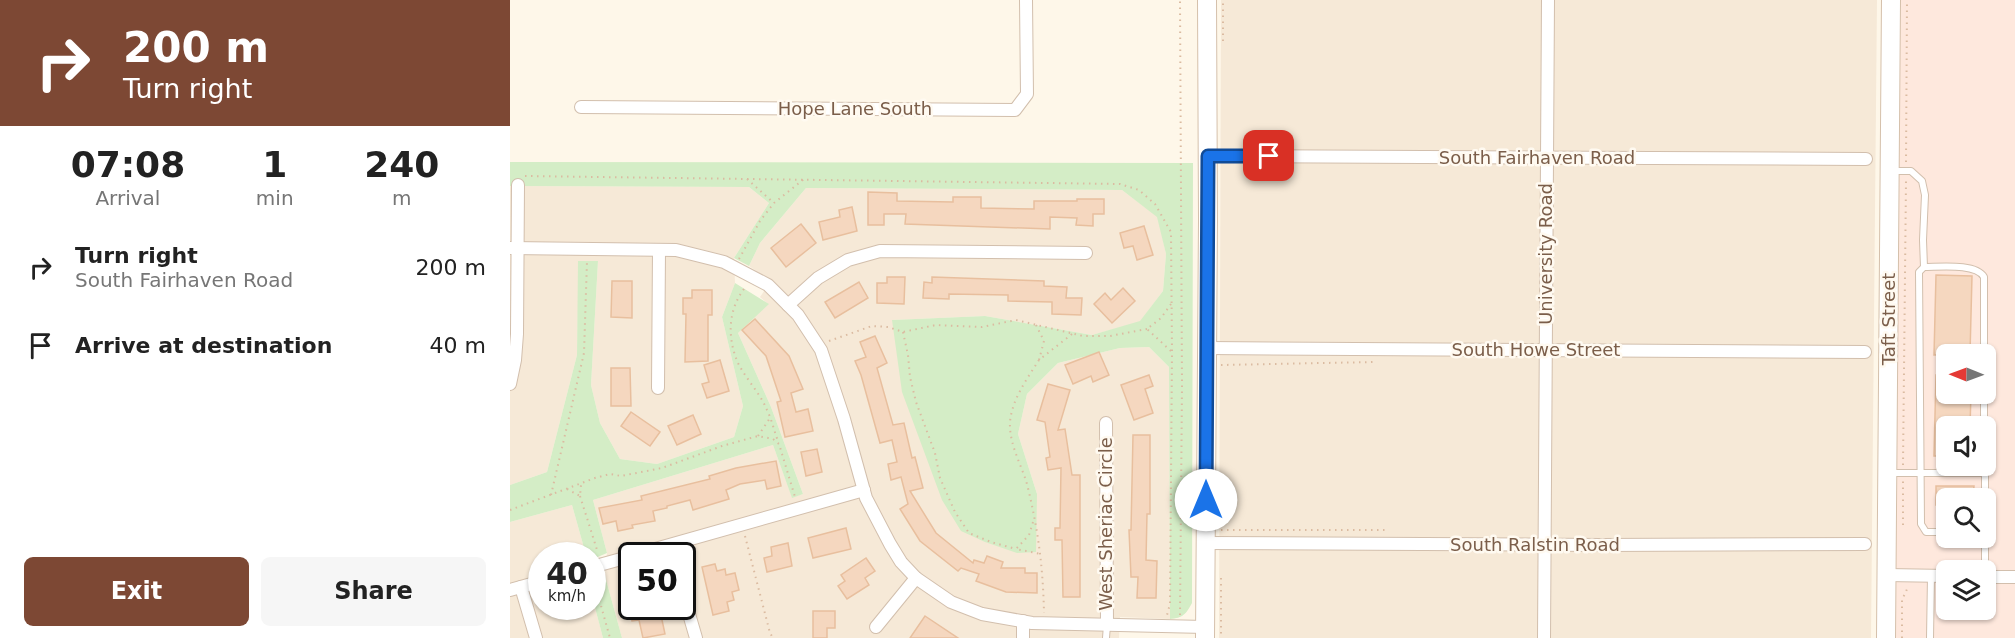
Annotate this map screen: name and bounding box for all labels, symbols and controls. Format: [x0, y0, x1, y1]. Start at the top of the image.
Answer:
text: 200 m [123, 23, 269, 72]
icon: right [24, 24, 102, 102]
text: Turn right [123, 73, 252, 104]
street label: Hope Lane South [778, 98, 932, 119]
pin [1243, 130, 1294, 181]
icon: arrive [1252, 139, 1285, 172]
text: 07:08 [71, 144, 185, 185]
text: 1 [262, 144, 287, 185]
text: 240 [364, 144, 439, 185]
street label: South Fairhaven Road [1439, 147, 1635, 168]
street label: University Road [1535, 183, 1556, 325]
text: Arrival [95, 186, 160, 210]
text: min [256, 186, 294, 210]
text: m [392, 186, 412, 210]
text: Turn right [75, 243, 198, 268]
icon: right [24, 251, 57, 284]
text: 200 m [416, 255, 486, 280]
text: South Fairhaven Road [75, 268, 293, 292]
street label: Taft Street [1878, 273, 1899, 366]
icon: arrive [24, 329, 57, 362]
text: Arrive at destination [75, 333, 332, 358]
text: 40 m [430, 333, 486, 358]
street label: South Howe Street [1452, 339, 1620, 360]
north arrow [1936, 344, 1996, 404]
map controls [1936, 344, 1996, 620]
button: sound [1936, 416, 1996, 476]
street label: West Sheriac Circle [1095, 437, 1116, 611]
position arrow [1174, 468, 1238, 532]
button: search [1936, 488, 1996, 548]
street label: South Ralstin Road [1450, 534, 1620, 555]
speed limit sign: 50 [618, 542, 696, 620]
text: 40 [546, 556, 588, 591]
button: Exit [24, 557, 249, 626]
button: Share [261, 557, 486, 626]
button: layers [1936, 560, 1996, 620]
text: km/h [548, 587, 586, 605]

